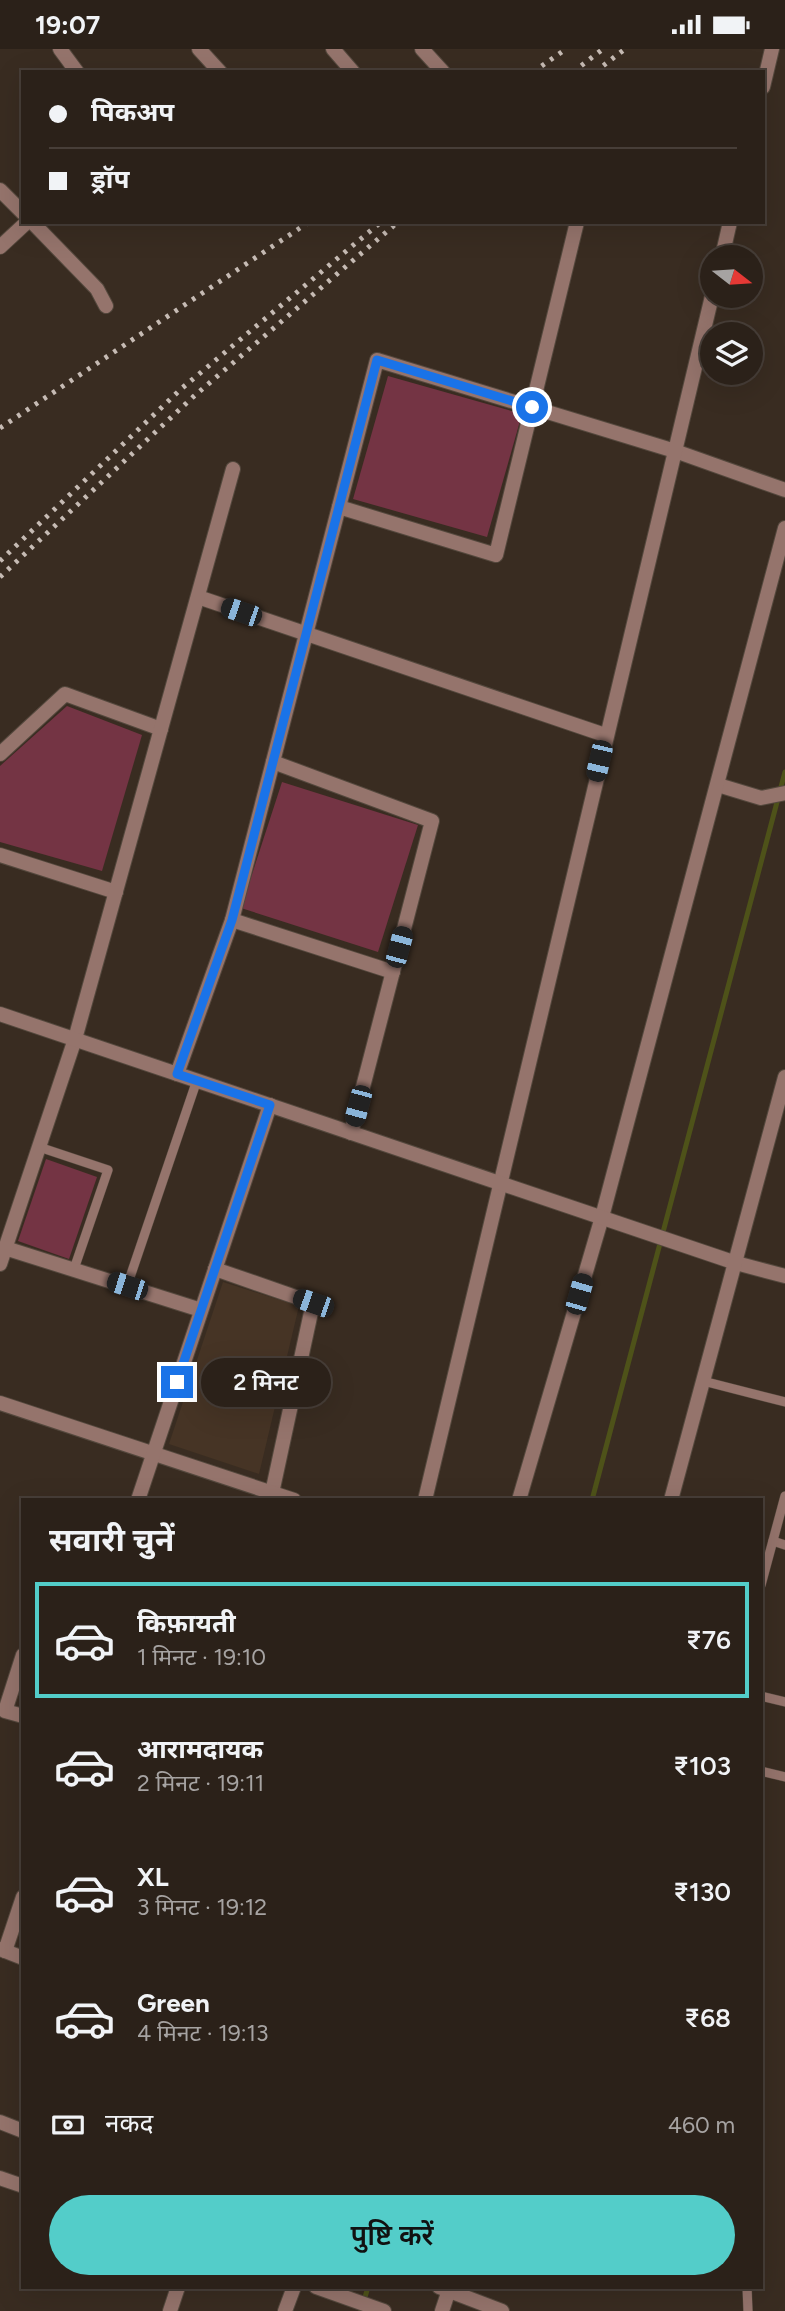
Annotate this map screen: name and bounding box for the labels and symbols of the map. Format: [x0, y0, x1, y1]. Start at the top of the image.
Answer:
north arrow [700, 245, 763, 308]
route start [516, 391, 548, 423]
car [218, 595, 265, 629]
car [585, 738, 614, 784]
car [384, 924, 415, 970]
car [343, 1083, 374, 1129]
car [104, 1270, 151, 1302]
car [564, 1271, 595, 1317]
car [290, 1286, 337, 1320]
callout: 2 मिनट [202, 1357, 331, 1407]
route end [161, 1366, 193, 1398]

